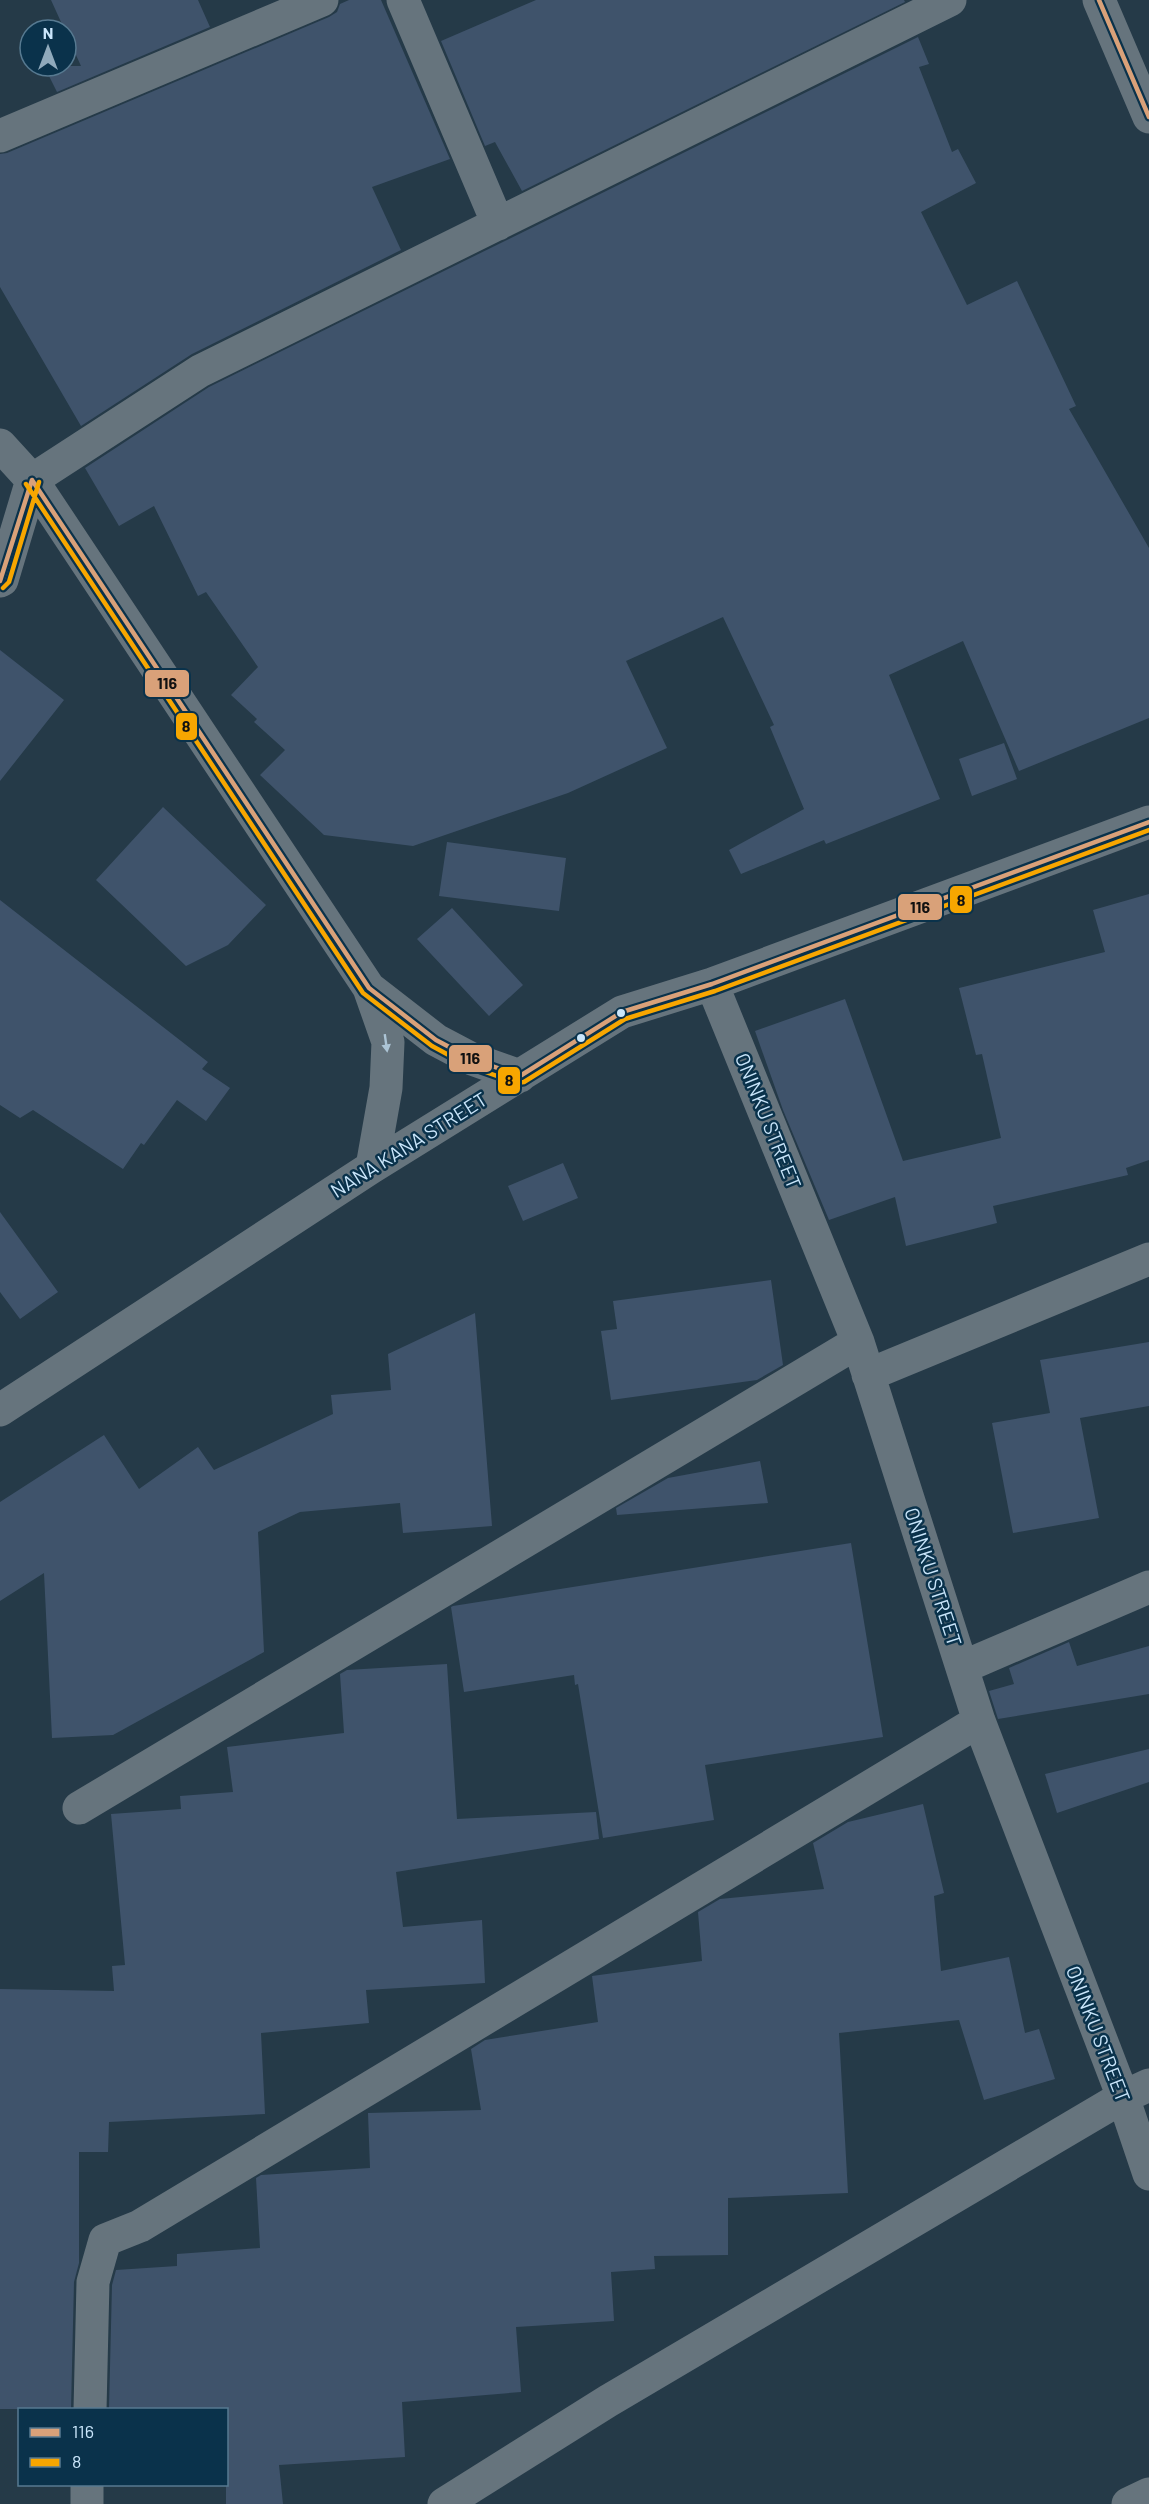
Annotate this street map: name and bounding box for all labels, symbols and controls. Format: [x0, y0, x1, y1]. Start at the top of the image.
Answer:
north arrow [18, 18, 78, 78]
text: N [43, 23, 53, 42]
line badge: 116 [144, 669, 190, 698]
text: 116 [157, 673, 177, 692]
line badge: 8 [175, 712, 198, 741]
text: 8 [182, 716, 191, 735]
line badge: 8 [949, 885, 973, 914]
text: 8 [957, 890, 966, 909]
line badge: 116 [897, 893, 943, 921]
text: 116 [910, 897, 930, 916]
unlabelled marker [615, 1007, 627, 1019]
unlabelled marker [575, 1032, 587, 1044]
one-way arrow [382, 1034, 391, 1053]
line badge: 116 [448, 1044, 493, 1073]
text: 116 [460, 1048, 480, 1067]
street label: ONINKU STREET [731, 1049, 807, 1192]
line badge: 8 [497, 1066, 521, 1095]
text: 8 [505, 1070, 514, 1089]
street label: NANA KANA STREET [326, 1086, 491, 1202]
street label: ONINKU STREET [900, 1504, 968, 1649]
street label: ONINKU STREET [1062, 1962, 1136, 2105]
legend [18, 2408, 228, 2486]
text: 116 [72, 2420, 94, 2442]
text: 8 [72, 2450, 81, 2472]

